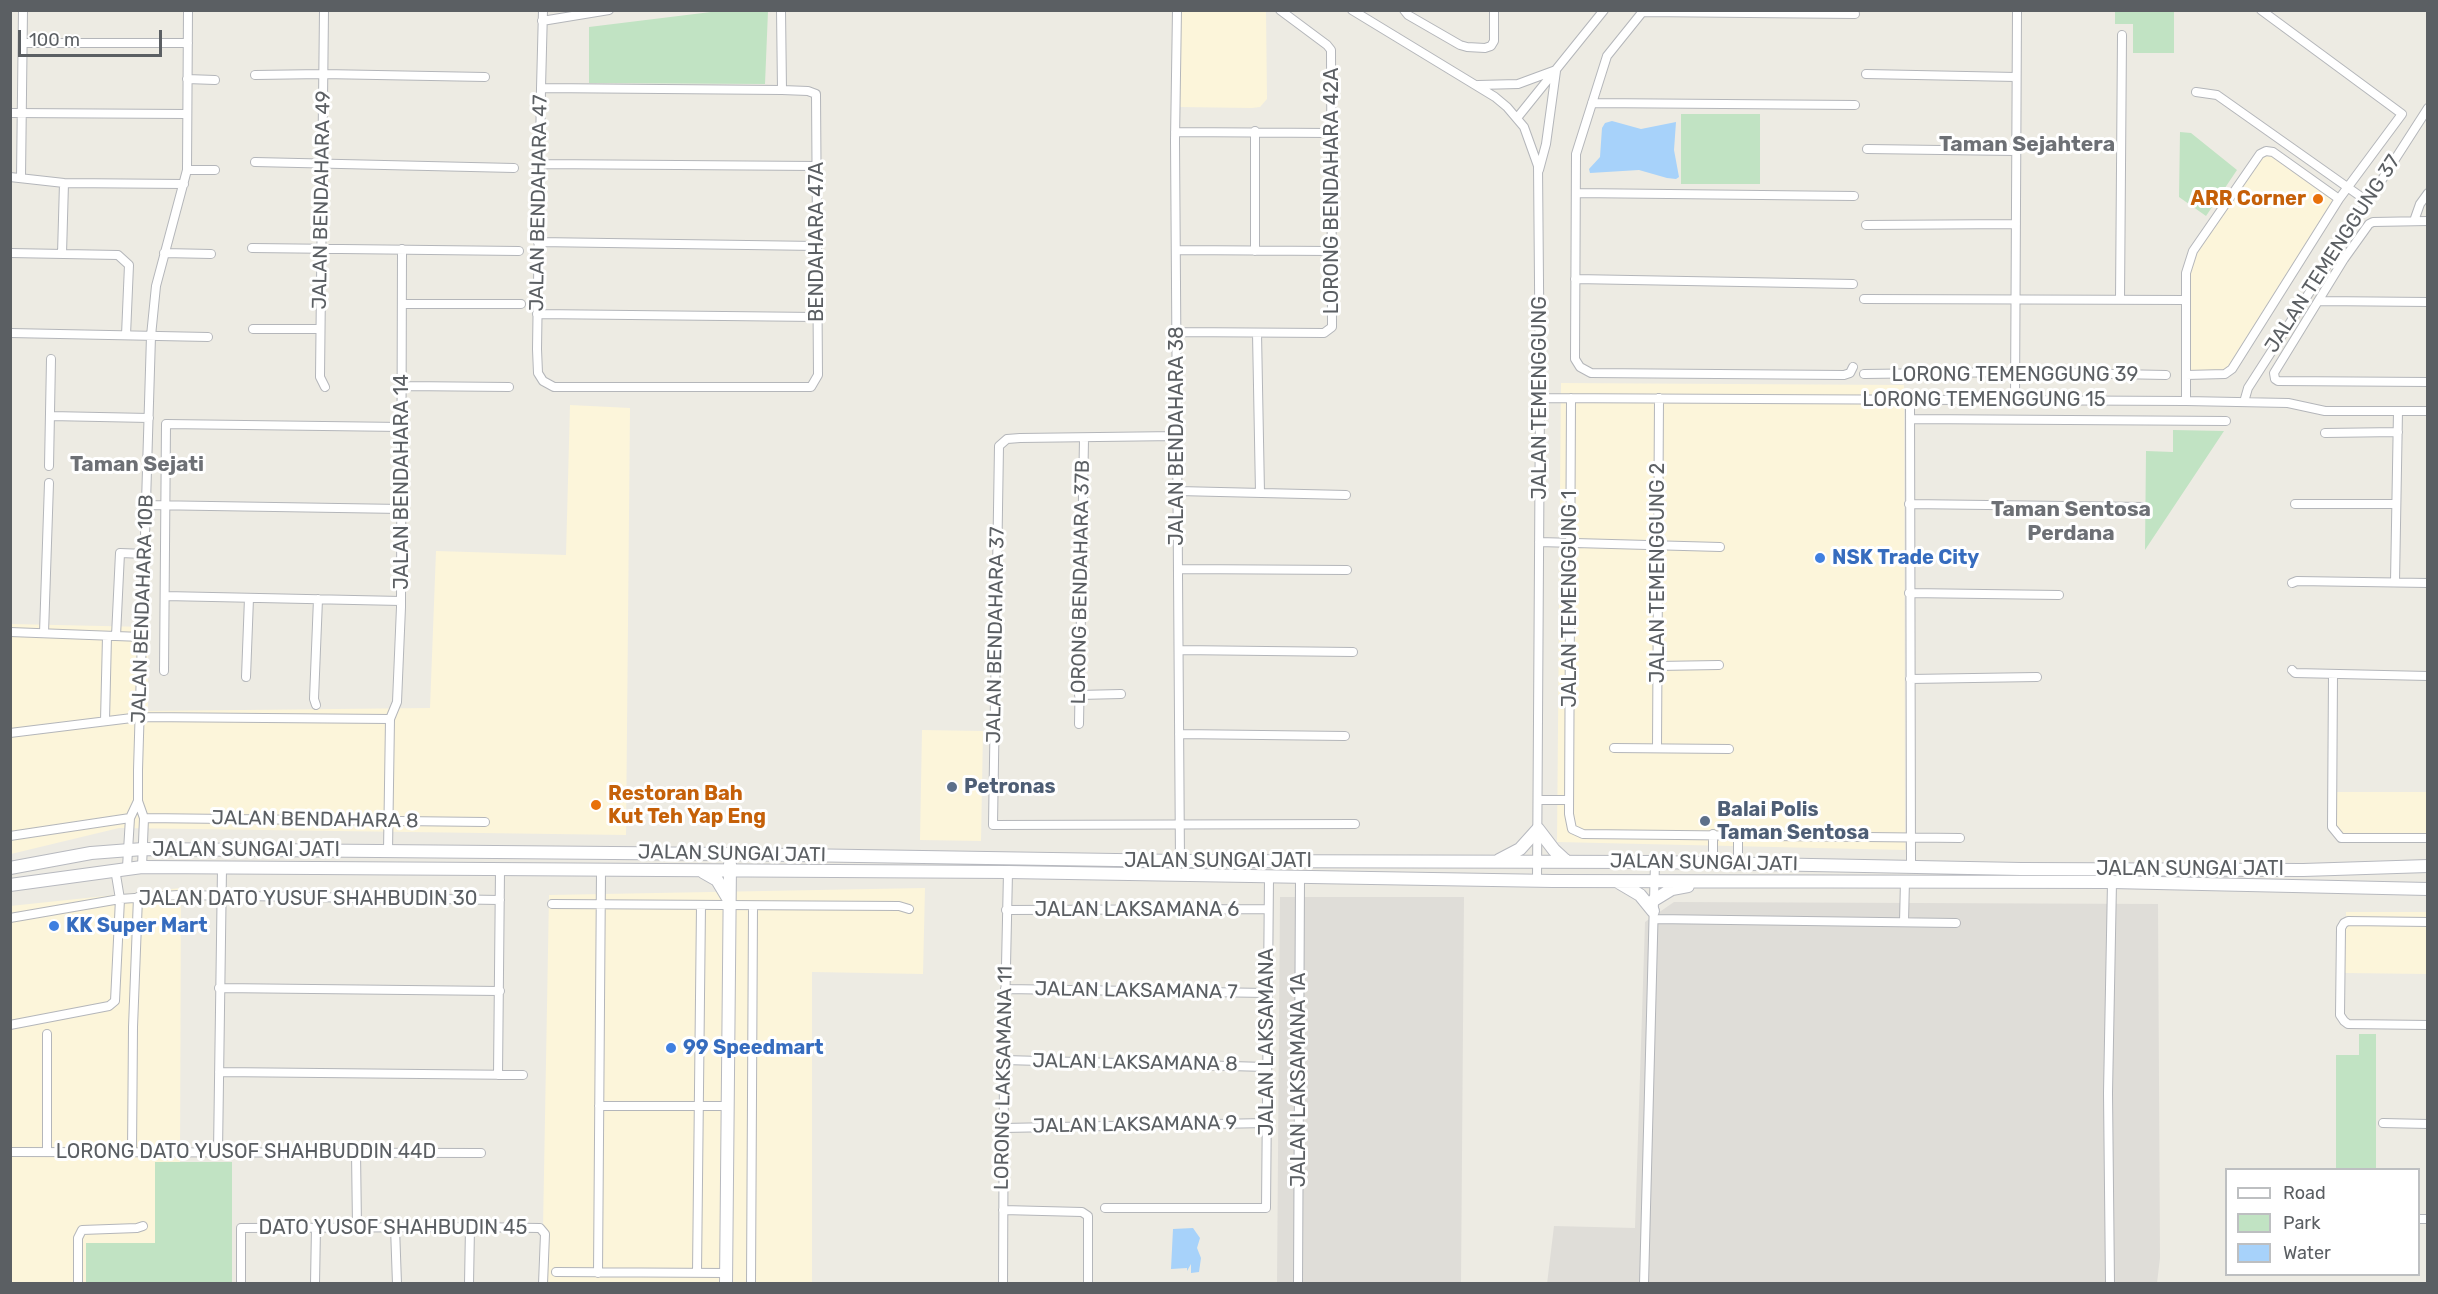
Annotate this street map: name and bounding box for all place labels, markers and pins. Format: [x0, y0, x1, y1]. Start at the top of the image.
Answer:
place label: ARR Corner [2191, 187, 2306, 211]
marker: ARR Corner [2311, 192, 2325, 206]
place label: NSK Trade City [1832, 546, 1979, 570]
marker: NSK Trade City [1813, 551, 1827, 565]
place label: Petronas [964, 775, 1056, 799]
marker: Petronas [945, 780, 959, 794]
place label: Restoran Bah Kut Teh Yap Eng [608, 782, 766, 829]
marker: Restoran Bah Kut Teh Yap Eng [589, 798, 603, 812]
place label: Balai Polis Taman Sentosa [1717, 798, 1869, 845]
marker: Balai Polis Taman Sentosa [1698, 814, 1712, 828]
place label: KK Super Mart [66, 914, 207, 938]
marker: KK Super Mart [47, 919, 61, 933]
place label: 99 Speedmart [683, 1036, 824, 1060]
marker: 99 Speedmart [664, 1041, 678, 1055]

